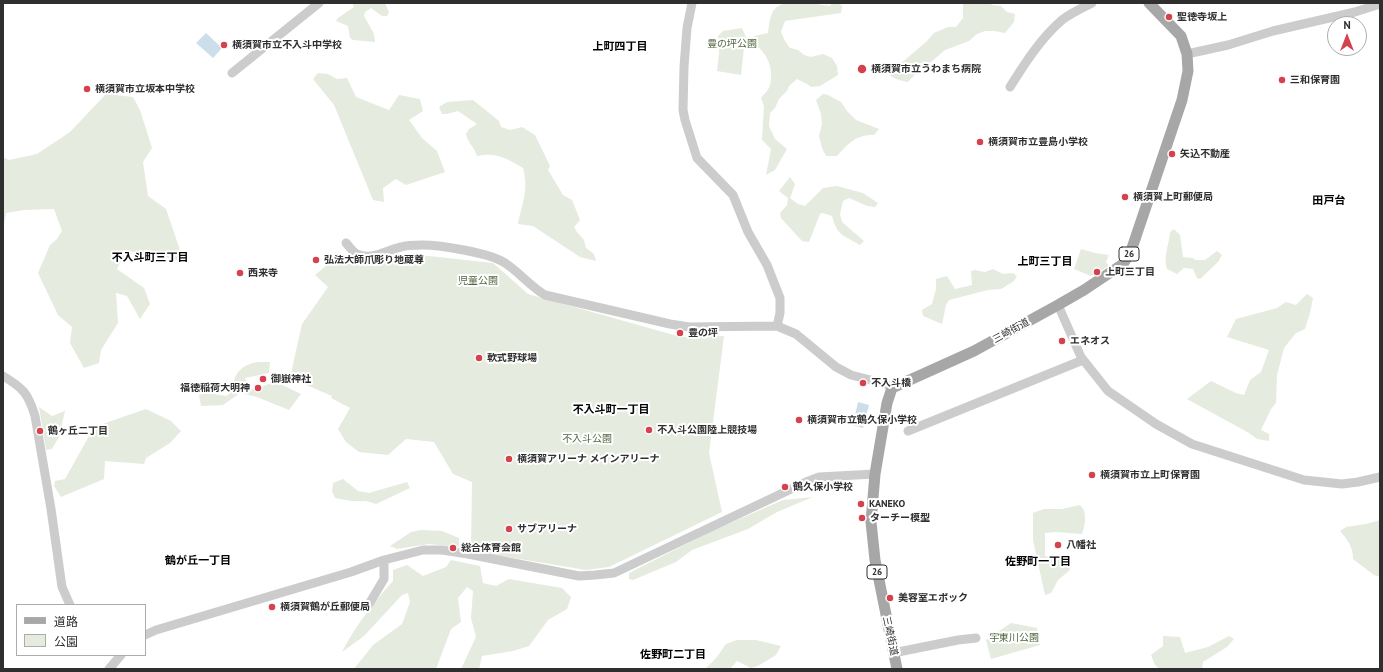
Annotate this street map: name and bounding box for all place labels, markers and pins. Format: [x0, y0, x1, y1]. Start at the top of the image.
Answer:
place label: 聖徳寺坂上 [1177, 11, 1227, 23]
marker: 聖徳寺坂上 [1164, 12, 1174, 22]
place label: 横須賀市立不入斗中学校 [232, 39, 342, 51]
marker: 横須賀市立不入斗中学校 [219, 40, 229, 50]
marker: 横須賀市立うわまち病院 [856, 63, 868, 75]
place label: 横須賀市立うわまち病院 [871, 63, 981, 75]
place label: 三和保育園 [1290, 74, 1340, 86]
marker: 三和保育園 [1277, 75, 1287, 85]
place label: 横須賀市立坂本中学校 [95, 83, 195, 95]
marker: 横須賀市立坂本中学校 [82, 84, 92, 94]
place label: 横須賀市立豊島小学校 [988, 136, 1088, 148]
marker: 横須賀市立豊島小学校 [975, 137, 985, 147]
place label: 矢込不動産 [1180, 148, 1230, 160]
marker: 矢込不動産 [1167, 149, 1177, 159]
place label: 横須賀上町郵便局 [1133, 191, 1213, 203]
marker: 横須賀上町郵便局 [1120, 192, 1130, 202]
place label: 弘法大師爪彫り地蔵尊 [324, 254, 424, 266]
marker: 弘法大師爪彫り地蔵尊 [311, 255, 321, 265]
place label: 上町三丁目 [1105, 266, 1155, 278]
place label: 西来寺 [248, 267, 278, 279]
marker: 上町三丁目 [1092, 267, 1102, 277]
marker: 西来寺 [235, 268, 245, 278]
place label: 豊の坪 [688, 327, 718, 339]
marker: 豊の坪 [675, 328, 685, 338]
place label: エネオス [1070, 335, 1110, 347]
marker: エネオス [1057, 336, 1067, 346]
place label: 軟式野球場 [487, 352, 537, 364]
marker: 軟式野球場 [474, 353, 484, 363]
place label: 御嶽神社 [271, 373, 311, 385]
marker: 御嶽神社 [258, 374, 268, 384]
place label: 不入斗橋 [871, 377, 911, 389]
marker: 不入斗橋 [858, 378, 868, 388]
place label: 福徳稲荷大明神 [180, 382, 250, 394]
marker: 福徳稲荷大明神 [253, 383, 263, 393]
place label: 横須賀市立鶴久保小学校 [807, 414, 917, 426]
marker: 横須賀市立鶴久保小学校 [794, 415, 804, 425]
place label: 不入斗公園陸上競技場 [657, 424, 757, 436]
place label: 鶴ヶ丘二丁目 [48, 425, 108, 437]
marker: 不入斗公園陸上競技場 [644, 425, 654, 435]
marker: 鶴ヶ丘二丁目 [35, 426, 45, 436]
place label: 横須賀アリーナ メインアリーナ [517, 453, 660, 465]
marker: 横須賀アリーナ メインアリーナ [504, 454, 514, 464]
place label: 横須賀市立上町保育園 [1100, 469, 1200, 481]
marker: 横須賀市立上町保育園 [1087, 470, 1097, 480]
place label: 鶴久保小学校 [793, 481, 853, 493]
marker: 鶴久保小学校 [780, 482, 790, 492]
place label: KANEKO [869, 498, 905, 510]
marker: KANEKO [856, 499, 866, 509]
place label: ターチー模型 [870, 512, 930, 524]
marker: ターチー模型 [857, 513, 867, 523]
place label: サブアリーナ [517, 523, 577, 535]
marker: サブアリーナ [504, 524, 514, 534]
place label: 八幡社 [1066, 539, 1096, 551]
marker: 八幡社 [1053, 540, 1063, 550]
place label: 総合体育会館 [461, 542, 521, 554]
marker: 総合体育会館 [448, 543, 458, 553]
place label: 美容室エポック [898, 592, 968, 604]
marker: 美容室エポック [885, 593, 895, 603]
place label: 横須賀鶴が丘郵便局 [280, 601, 370, 613]
marker: 横須賀鶴が丘郵便局 [267, 602, 277, 612]

